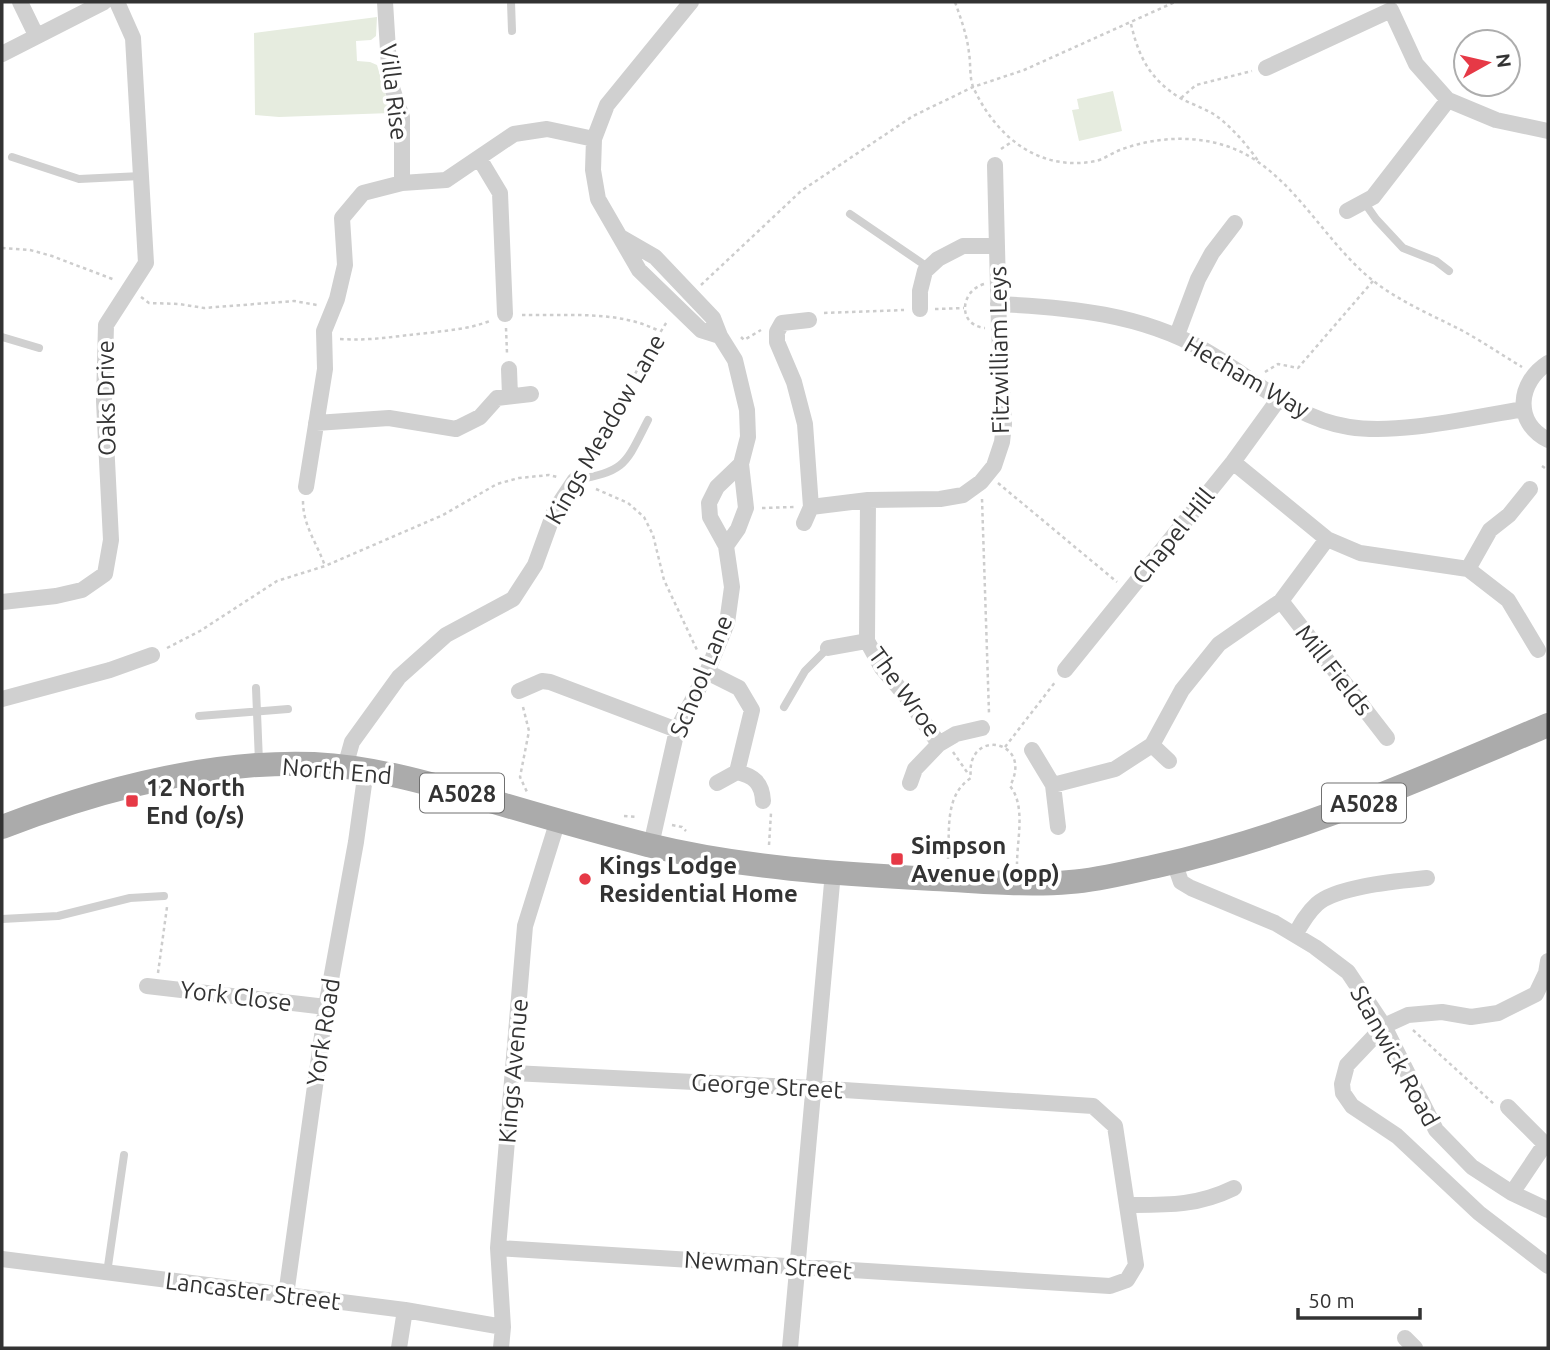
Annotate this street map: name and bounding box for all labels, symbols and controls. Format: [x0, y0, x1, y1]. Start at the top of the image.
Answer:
north arrow [1452, 28, 1522, 98]
street label: Villa Rise [375, 42, 413, 142]
text: N [1492, 52, 1516, 69]
street label: Fitzwilliam Leys [984, 266, 1014, 434]
street label: Kings Meadow Lane [540, 329, 670, 529]
street label: Hecham Way [1180, 331, 1314, 424]
street label: Oaks Drive [91, 340, 121, 456]
street label: Chapel Hill [1126, 483, 1220, 589]
street label: School Lane [664, 611, 738, 741]
street label: Mill Fields [1290, 619, 1378, 721]
street label: The Wroe [863, 642, 947, 742]
street label: North End [281, 753, 393, 789]
place label: 12 North End (o/s) [146, 774, 245, 829]
road number: A5028 [420, 774, 504, 813]
road number: A5028 [1322, 783, 1406, 822]
marker: 12 North End (o/s) [124, 793, 140, 809]
place label: Simpson Avenue (opp) [911, 832, 1060, 887]
marker: Simpson Avenue (opp) [889, 851, 905, 867]
place label: Kings Lodge Residential Home [599, 852, 798, 907]
marker: Kings Lodge Residential Home [577, 871, 593, 887]
street label: York Close [179, 976, 293, 1016]
street label: York Road [301, 976, 345, 1088]
street label: Stanwick Road [1345, 981, 1445, 1131]
street label: Kings Avenue [493, 997, 533, 1145]
street label: George Street [690, 1069, 844, 1103]
street label: Newman Street [683, 1246, 853, 1284]
street label: Lancaster Street [164, 1267, 343, 1315]
scale bar [1298, 1276, 1420, 1320]
text: 50 m [1308, 1288, 1355, 1312]

